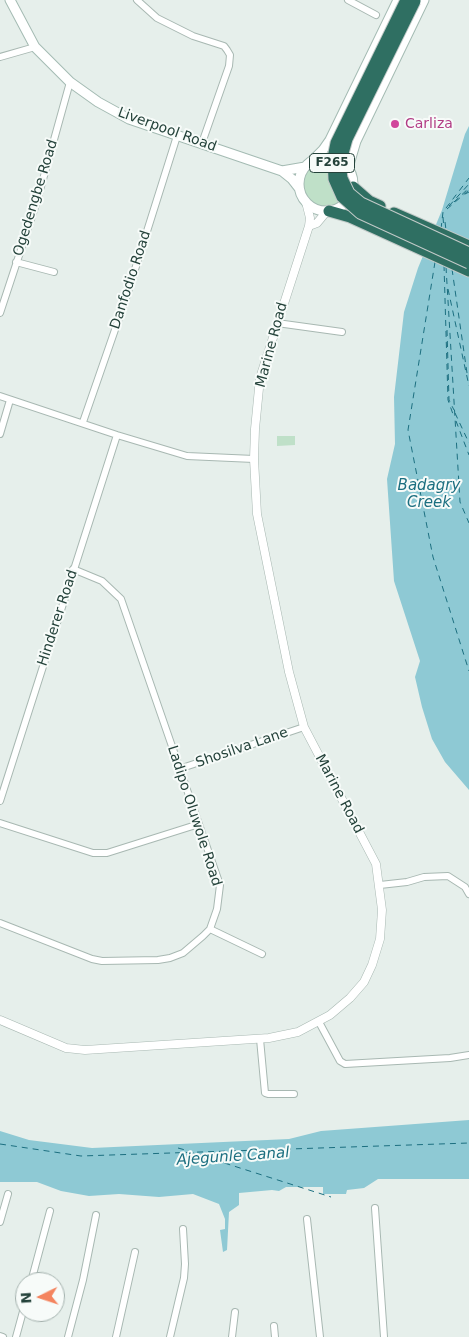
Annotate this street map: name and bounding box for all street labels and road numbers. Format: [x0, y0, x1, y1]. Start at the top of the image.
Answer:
street label: Liverpool Road [115, 104, 219, 156]
street label: Ogedengbe Road [10, 138, 62, 258]
road number: F265 [310, 154, 354, 172]
street label: Danfodio Road [107, 229, 155, 331]
street label: Marine Road [253, 301, 291, 389]
street label: Hinderer Road [35, 568, 81, 668]
street label: Shosilva Lane [194, 724, 290, 772]
street label: Ladipo Oluwole Road [163, 744, 225, 888]
street label: Marine Road [311, 751, 367, 837]

